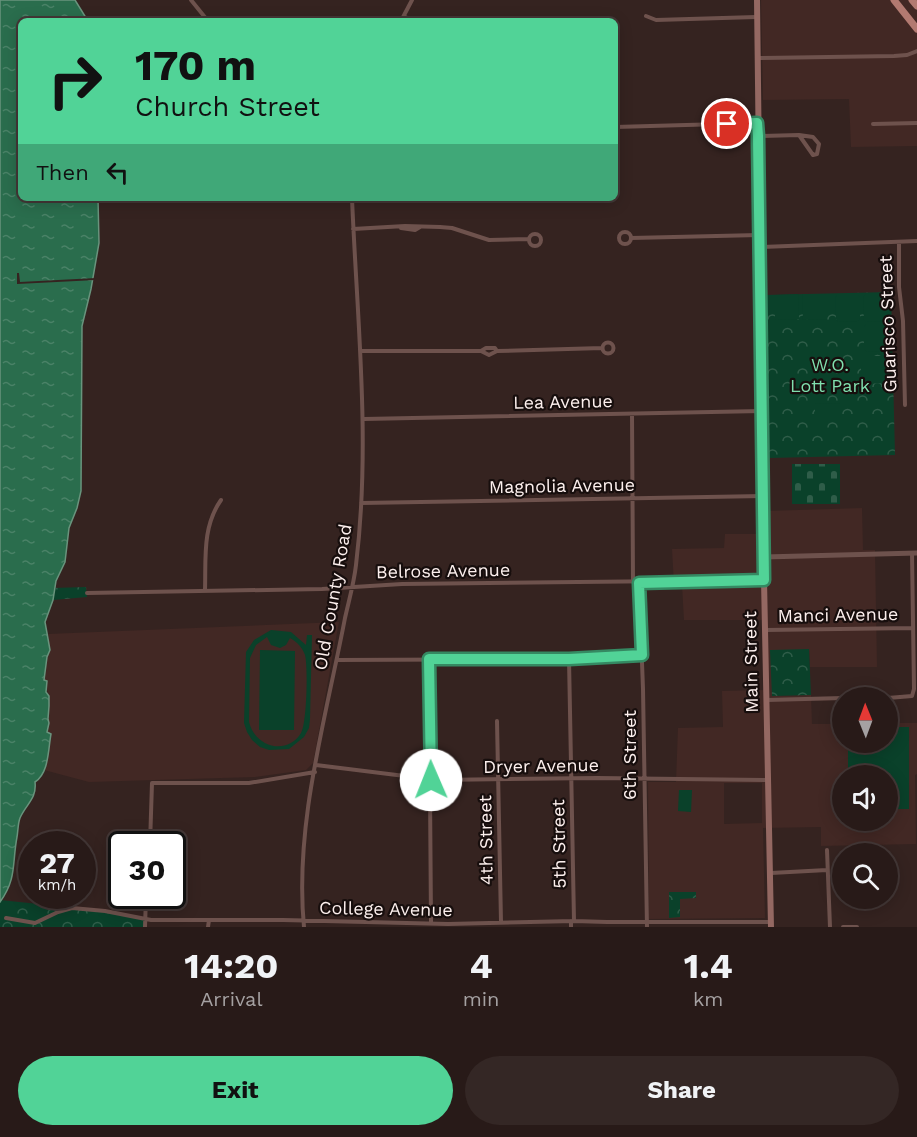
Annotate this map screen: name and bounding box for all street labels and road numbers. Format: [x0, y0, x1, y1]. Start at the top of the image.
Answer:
street label: Guarisco Street [875, 255, 900, 393]
street label: Lea Avenue [513, 390, 613, 413]
street label: Magnolia Avenue [489, 474, 635, 497]
street label: Old County Road [309, 522, 356, 672]
street label: Belrose Avenue [376, 559, 510, 582]
street label: Manci Avenue [778, 603, 898, 626]
street label: Main Street [739, 611, 762, 713]
street label: 6th Street [619, 710, 640, 800]
street label: Dryer Avenue [483, 754, 599, 777]
street label: 4th Street [474, 794, 497, 885]
street label: 5th Street [547, 799, 570, 889]
street label: College Avenue [319, 897, 453, 920]

